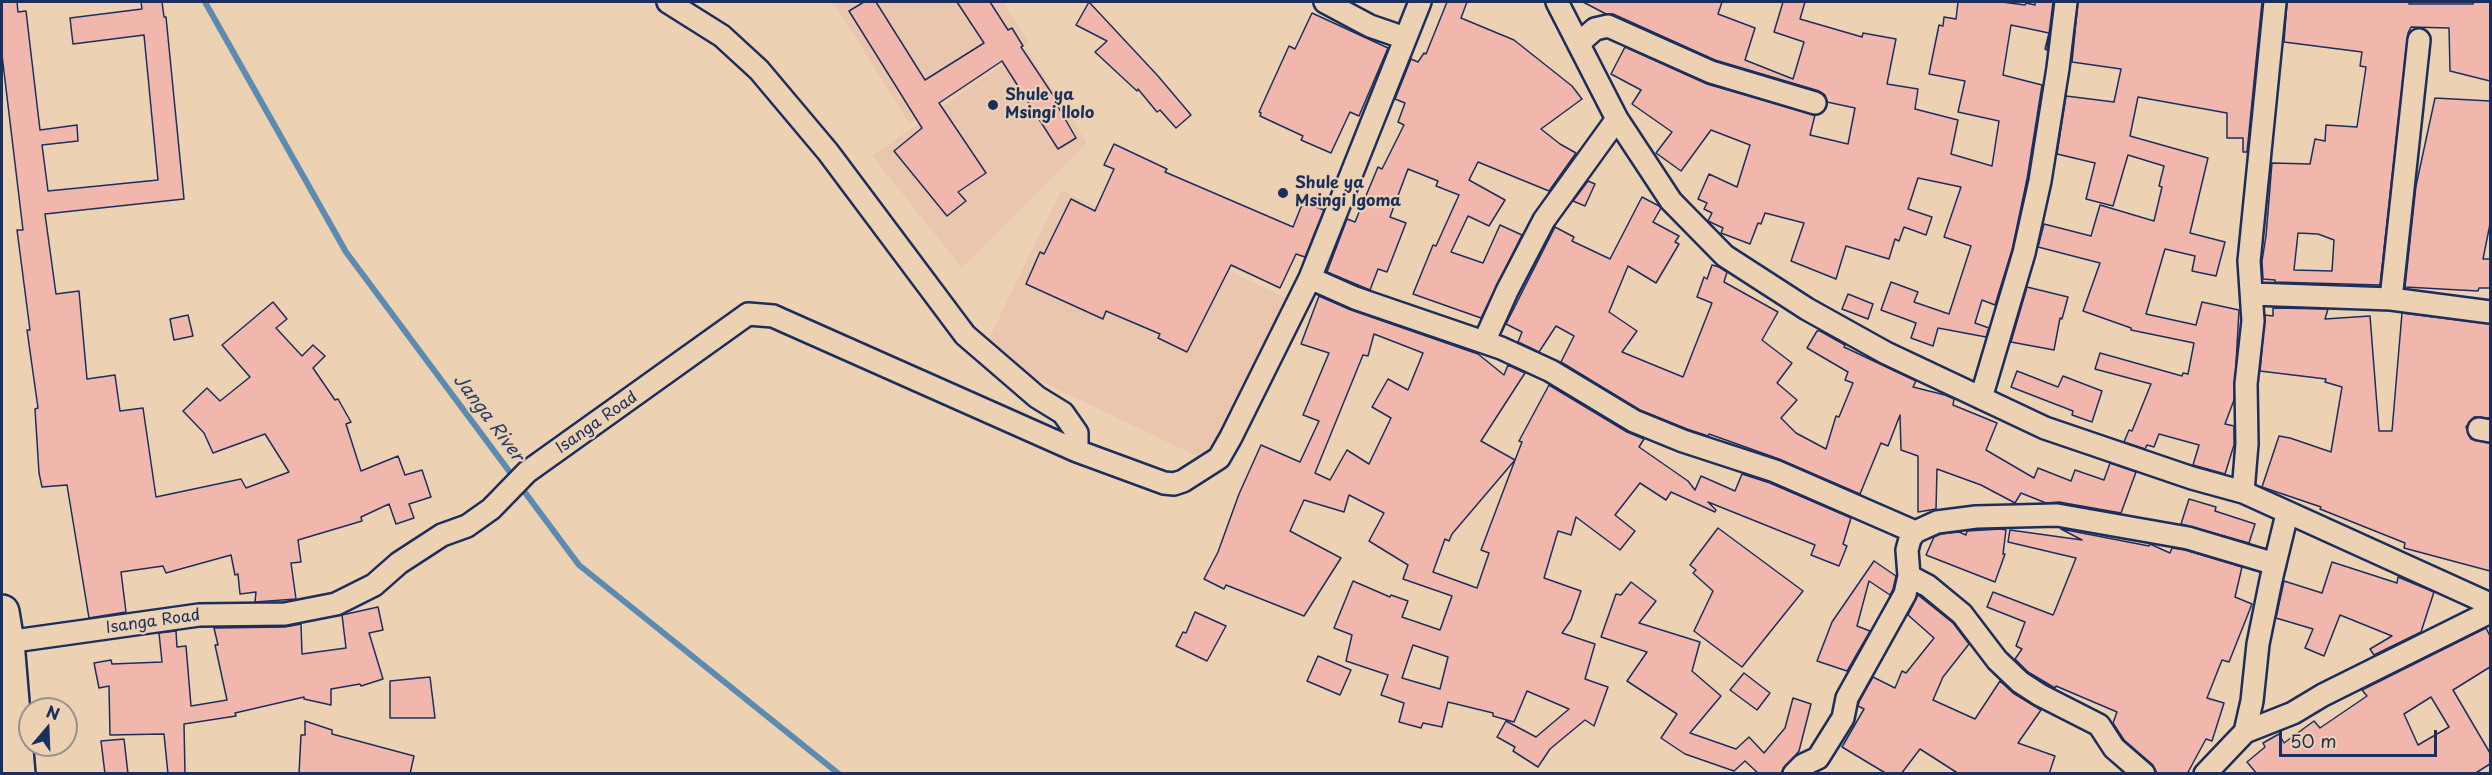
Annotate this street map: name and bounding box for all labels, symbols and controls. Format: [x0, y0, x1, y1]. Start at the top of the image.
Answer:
place label: Shule ya Msingi Ilolo [1005, 86, 1094, 124]
marker: Shule ya Msingi Ilolo [986, 98, 1000, 112]
place label: Shule ya Msingi Igoma [1295, 174, 1401, 212]
marker: Shule ya Msingi Igoma [1276, 186, 1290, 200]
water label: Janga River [448, 370, 528, 466]
street label: Isanga Road [553, 388, 641, 458]
street label: Isanga Road [105, 606, 201, 638]
north arrow [18, 697, 78, 757]
text: N [43, 698, 63, 725]
scale bar [2282, 718, 2440, 756]
text: 50 m [2290, 727, 2337, 754]

